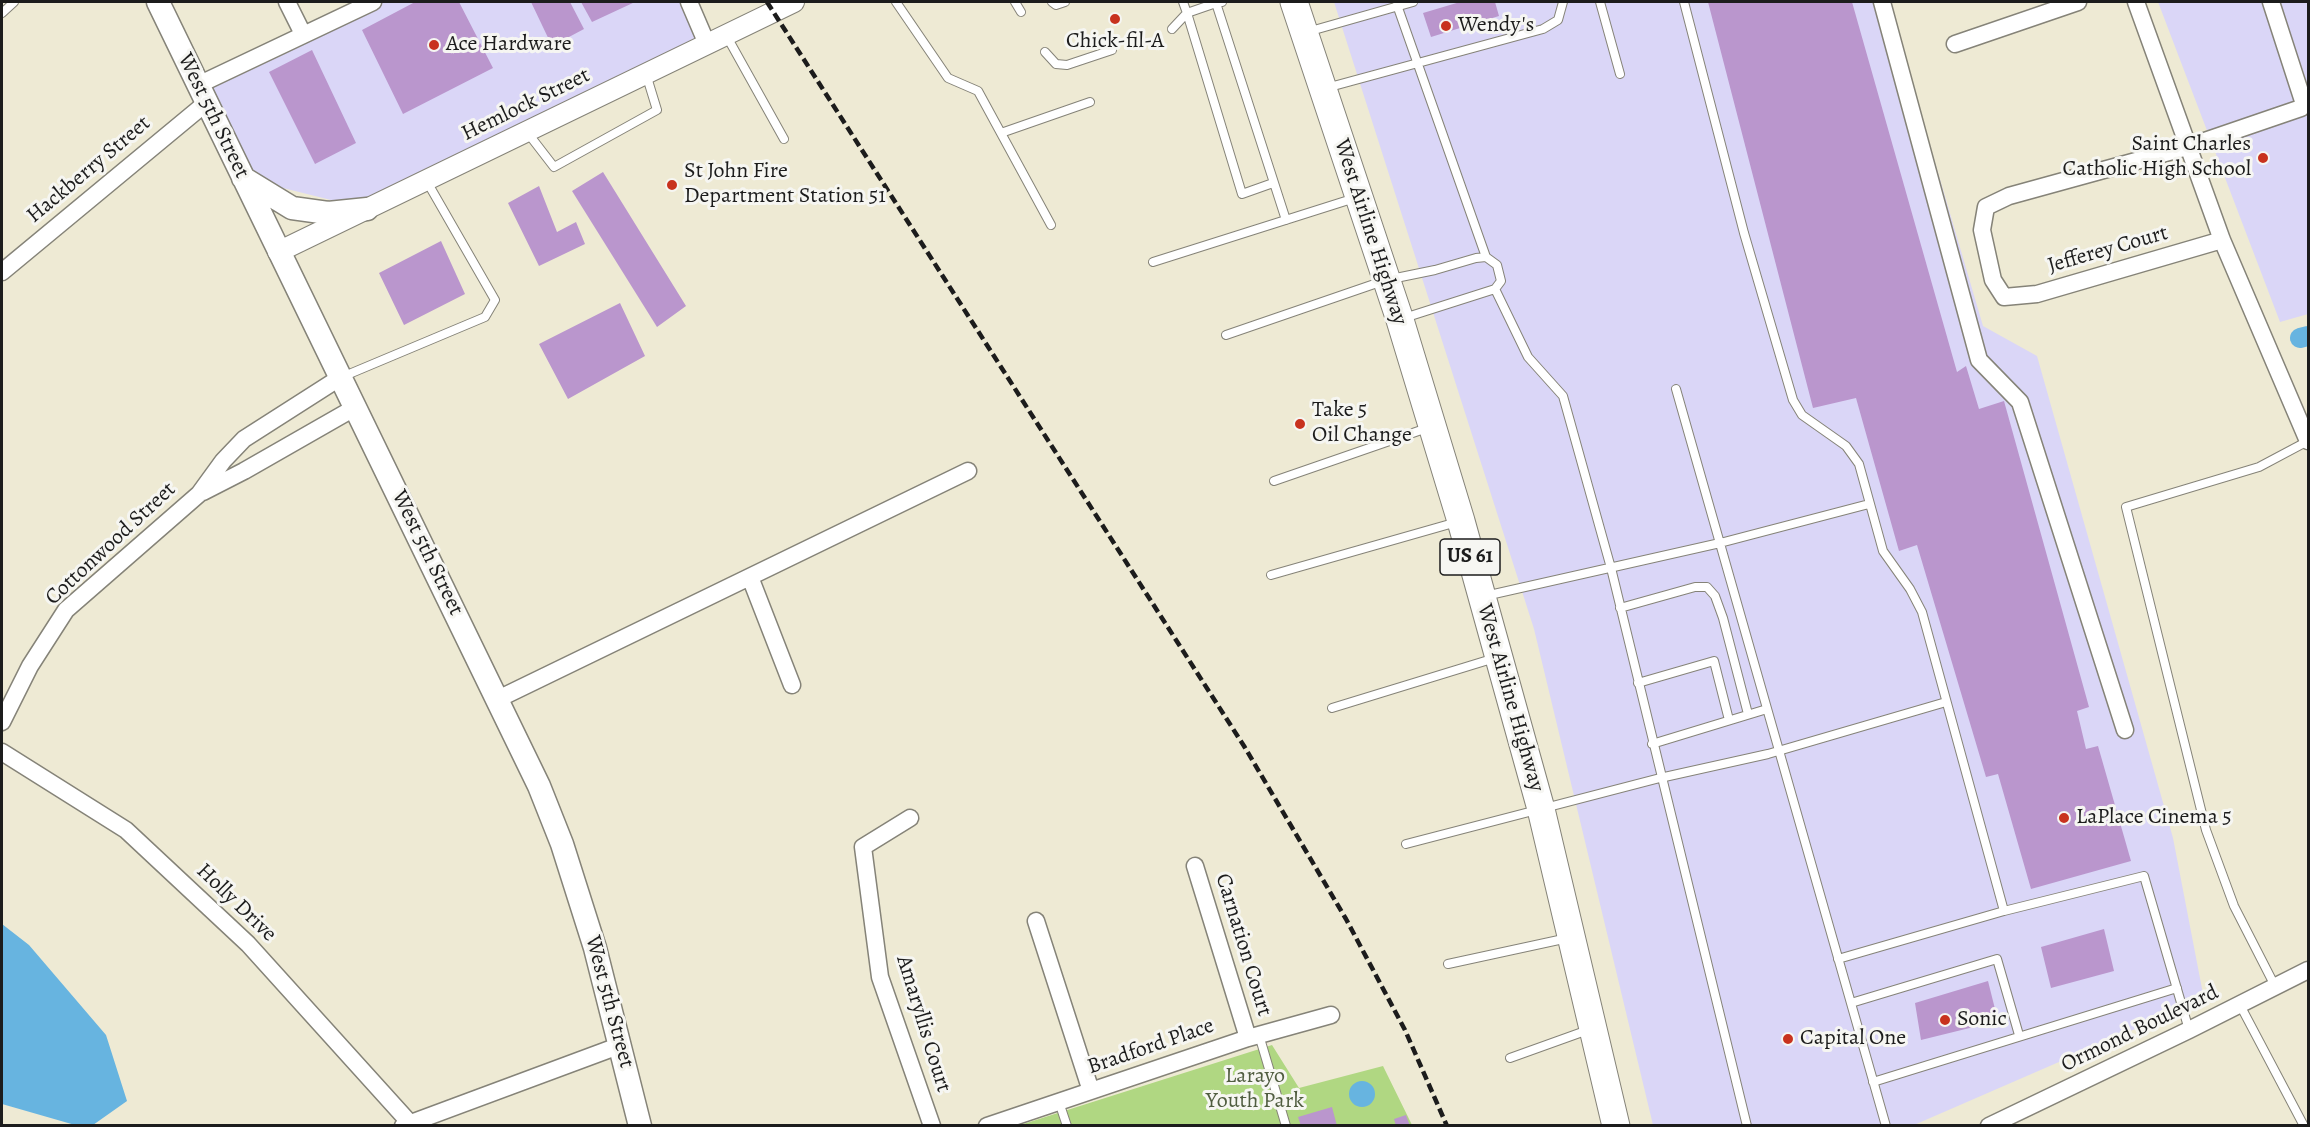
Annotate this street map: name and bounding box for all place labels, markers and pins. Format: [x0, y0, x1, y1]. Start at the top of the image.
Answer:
marker: Chick-fil-A [1108, 12, 1122, 26]
place label: Wendy's [1458, 13, 1534, 39]
marker: Wendy's [1439, 19, 1453, 33]
place label: Chick-fil-A [1066, 29, 1164, 55]
place label: Ace Hardware [446, 32, 572, 58]
marker: Ace Hardware [427, 38, 441, 52]
place label: Saint Charles Catholic High School [2062, 132, 2251, 184]
marker: Saint Charles Catholic High School [2256, 151, 2270, 165]
place label: St John Fire Department Station 51 [684, 159, 886, 210]
marker: St John Fire Department Station 51 [665, 178, 679, 192]
place label: Take 5 Oil Change [1312, 398, 1412, 450]
marker: Take 5 Oil Change [1293, 417, 1307, 431]
place label: LaPlace Cinema 5 [2076, 805, 2232, 831]
marker: LaPlace Cinema 5 [2057, 811, 2071, 825]
place label: Sonic [1957, 1007, 2007, 1033]
marker: Sonic [1938, 1013, 1952, 1027]
place label: Capital One [1800, 1026, 1906, 1052]
marker: Capital One [1781, 1032, 1795, 1046]

